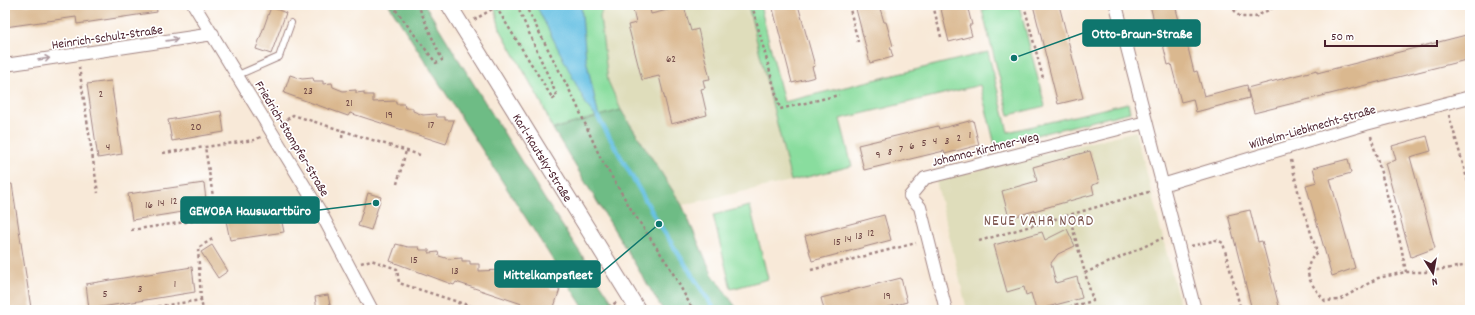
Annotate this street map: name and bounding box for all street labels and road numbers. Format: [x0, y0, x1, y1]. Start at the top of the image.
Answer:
street label: Heinrich-Schulz-Straße [51, 21, 164, 56]
street label: Friedrich-Stampfer-Straße [249, 78, 333, 201]
street label: Wilhelm-Liebknecht-Straße [1247, 101, 1379, 156]
street label: Karl-Kautsky-Straße [506, 111, 576, 207]
street label: Johanna-Kirchner-Weg [930, 128, 1041, 173]

